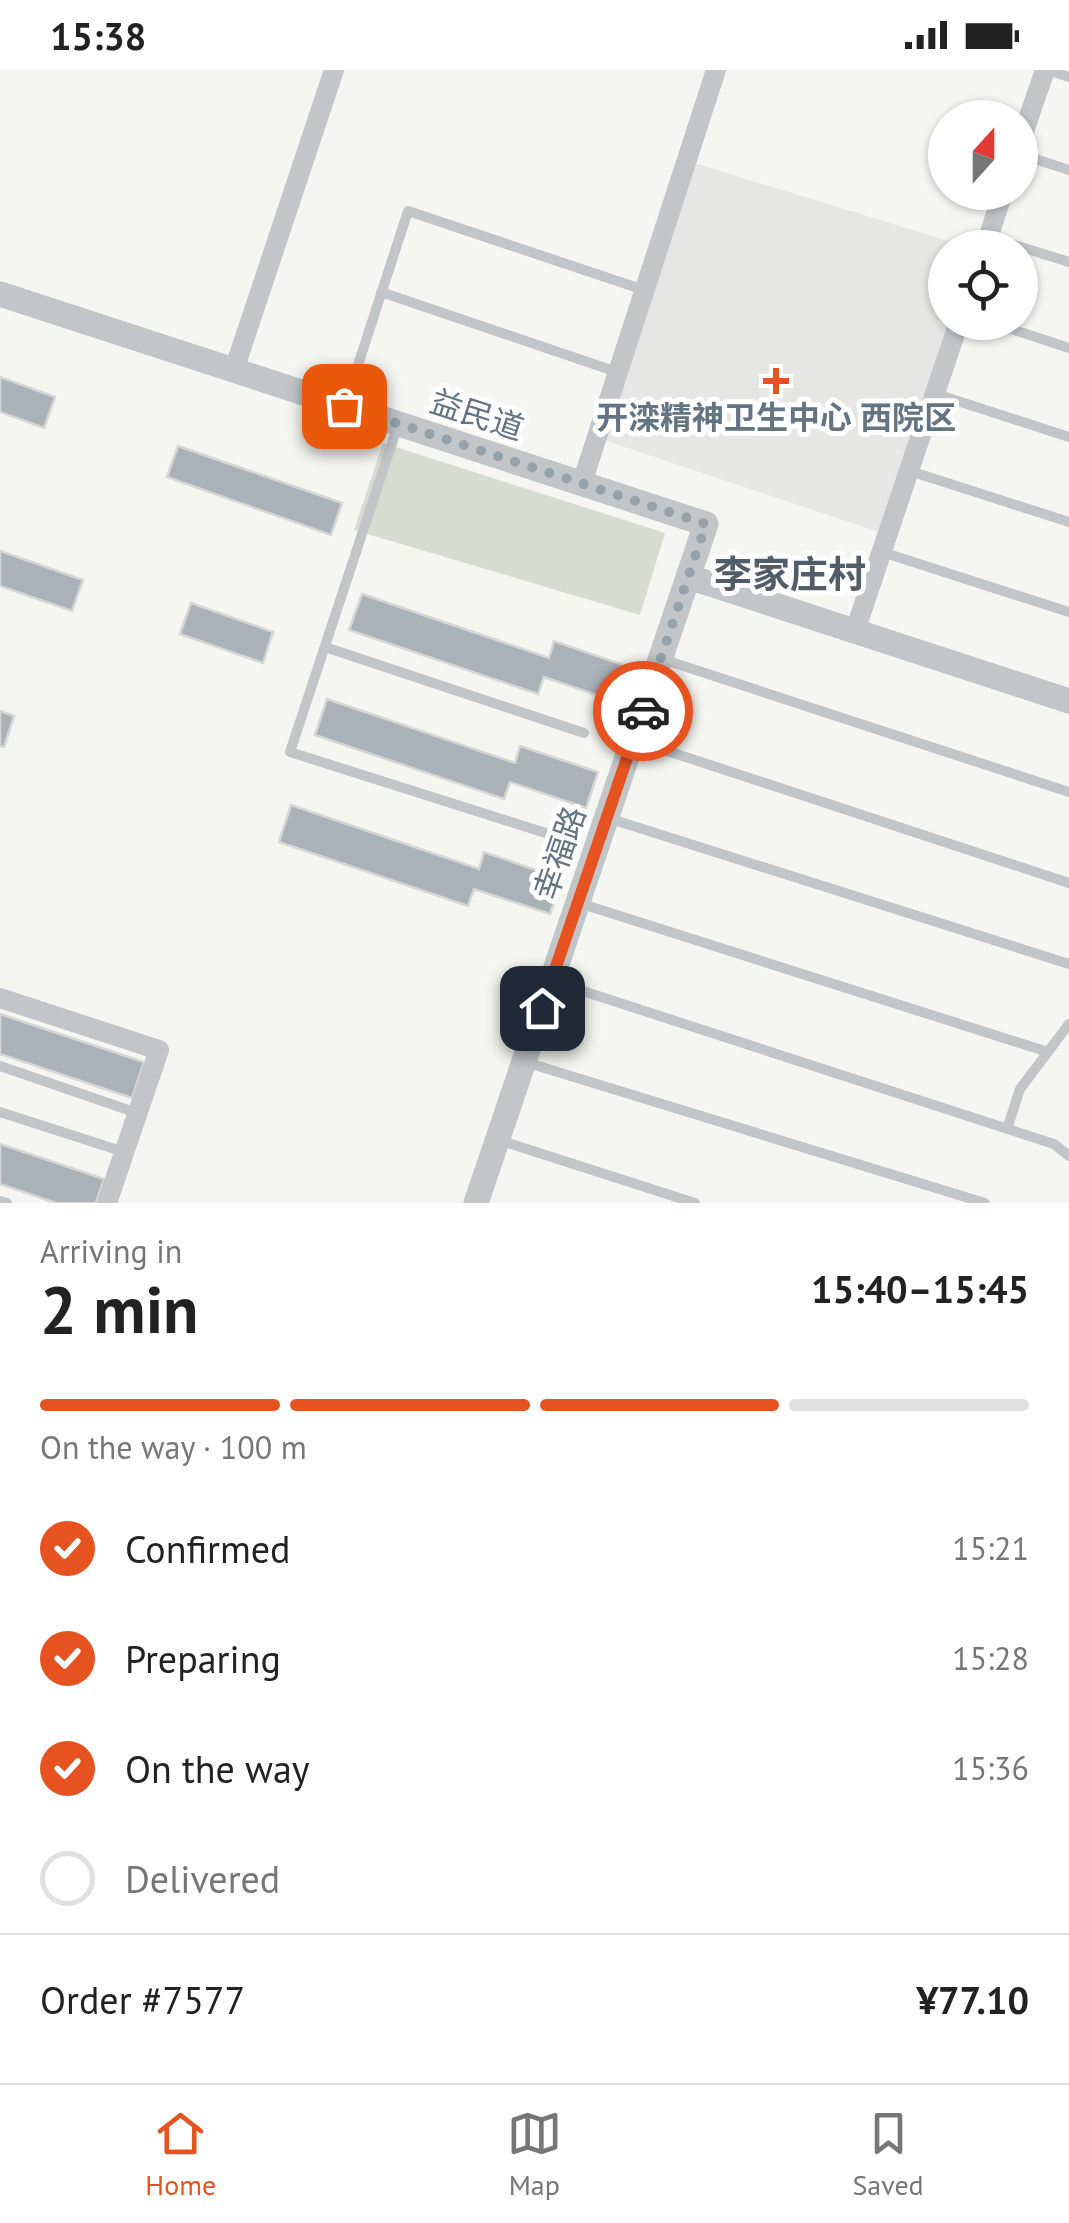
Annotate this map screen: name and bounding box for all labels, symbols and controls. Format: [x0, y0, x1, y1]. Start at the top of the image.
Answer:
text: 15:38 [50, 11, 146, 60]
north arrow [928, 100, 1038, 210]
map controls [928, 100, 1038, 340]
button: locate [928, 230, 1038, 340]
pin [302, 364, 387, 449]
marker: 开滦精神卫生中心 西院区 [763, 368, 789, 394]
icon: bag [317, 379, 372, 434]
street label: 益民道 [425, 379, 529, 449]
place label: 开滦精神卫生中心 西院区 [596, 396, 956, 438]
district label: 李家庄村 [714, 549, 866, 598]
courier [593, 661, 693, 761]
icon: car [616, 684, 671, 739]
street label: 幸福路 [524, 800, 595, 905]
pin [500, 966, 585, 1051]
icon: home [515, 981, 570, 1036]
text: Arriving in [40, 1230, 182, 1272]
text: 15:40–15:45 [811, 1264, 1029, 1313]
text: 2 min [40, 1267, 199, 1351]
text: On the way · 100 m [40, 1426, 307, 1468]
icon: check [40, 1521, 95, 1576]
text: Confirmed [125, 1524, 291, 1573]
text: 15:21 [952, 1527, 1029, 1569]
icon: check [40, 1631, 95, 1686]
text: Preparing [125, 1634, 281, 1683]
text: 15:28 [952, 1637, 1029, 1679]
icon: check [40, 1741, 95, 1796]
text: On the way [125, 1744, 310, 1793]
text: 15:36 [952, 1747, 1029, 1789]
text: Delivered [125, 1854, 280, 1903]
text: Order #7577 [40, 1975, 245, 2024]
text: ¥77.10 [916, 1975, 1029, 2024]
tab: Home [145, 2106, 216, 2203]
tab: Map [507, 2106, 562, 2203]
tab: Saved [852, 2106, 924, 2203]

